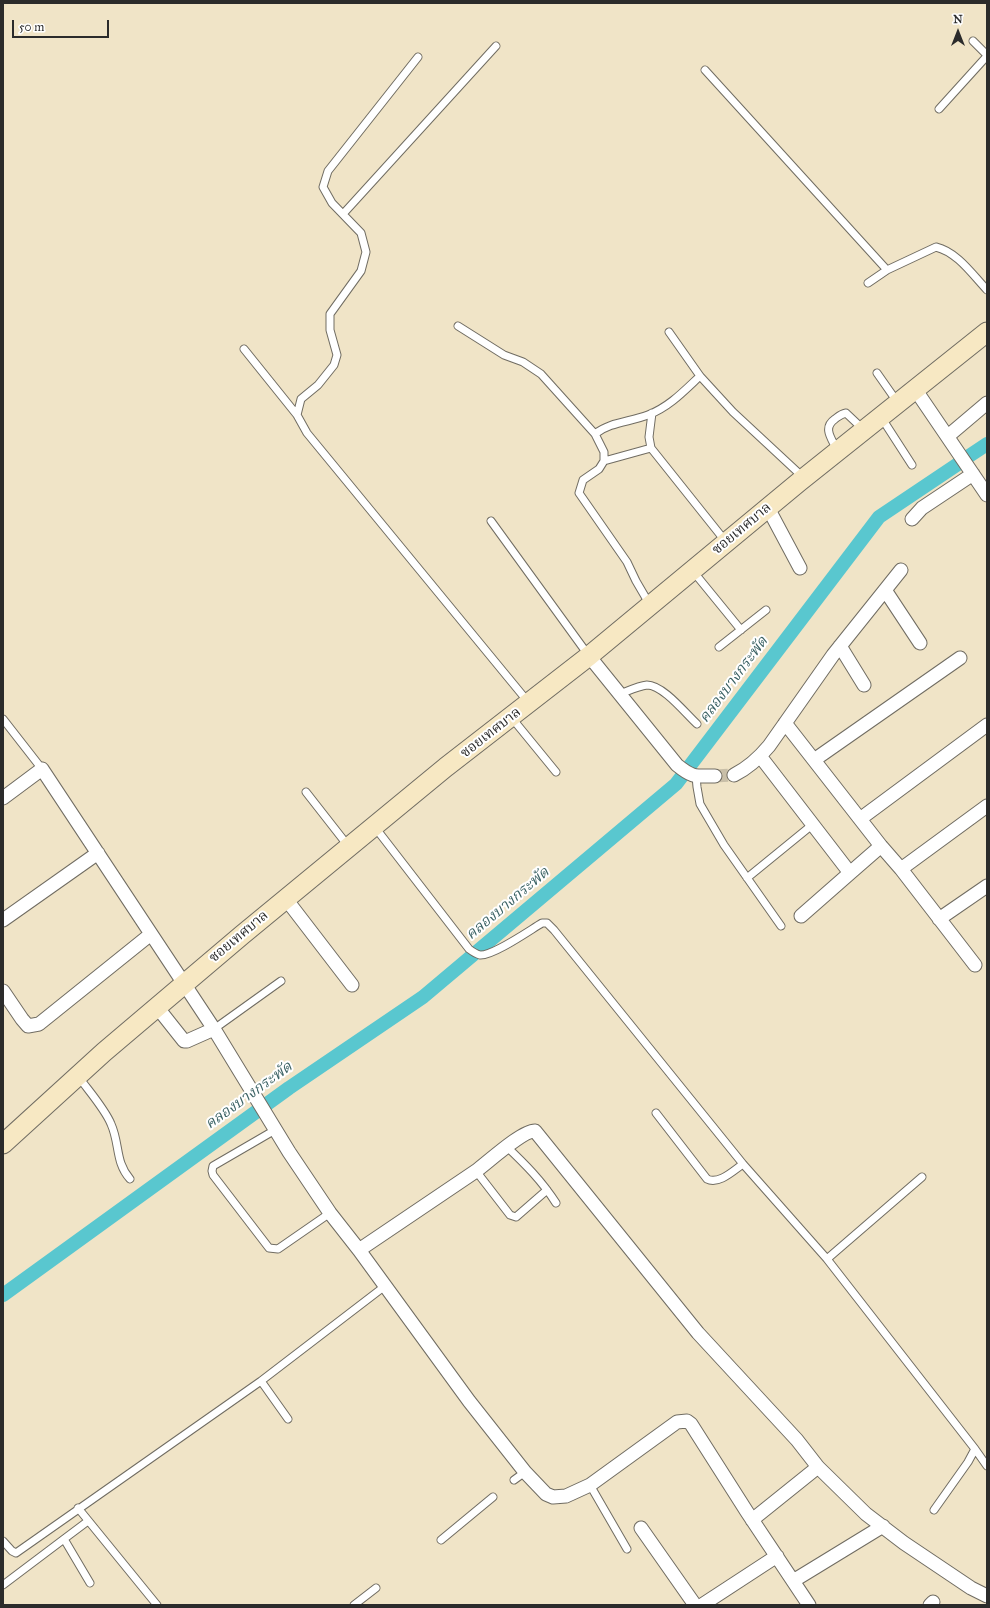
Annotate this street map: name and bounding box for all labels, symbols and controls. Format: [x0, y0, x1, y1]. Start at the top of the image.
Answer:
scale bar [14, 12, 111, 38]
north arrow [938, 12, 978, 52]
text: N [953, 13, 963, 26]
text: 50 m [19, 20, 44, 34]
street label: ซอยเทศบาล [709, 499, 775, 559]
water label: คลองบางกระพัด [696, 633, 772, 727]
street label: ซอยเทศบาล [457, 704, 525, 762]
water label: คลองบางกระพัด [463, 864, 553, 944]
street label: ซอยเทศบาล [206, 907, 272, 967]
water label: คลองบางกระพัด [202, 1058, 296, 1134]

